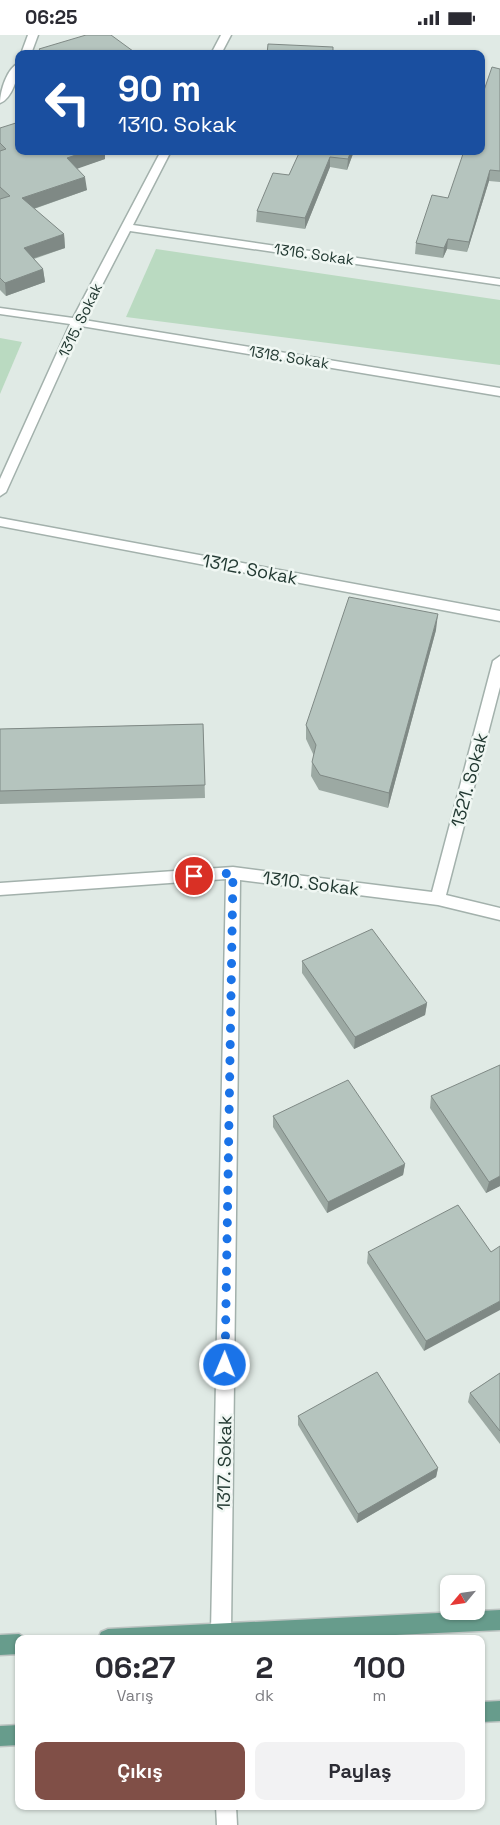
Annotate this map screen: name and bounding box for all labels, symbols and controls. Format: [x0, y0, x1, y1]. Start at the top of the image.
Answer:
text: 06:25 [25, 5, 77, 30]
text: 90 m [118, 67, 201, 111]
icon: left [35, 70, 100, 135]
text: 1310. Sokak [118, 110, 237, 138]
street label: 1316. Sokak [273, 239, 355, 269]
street label: 1315. Sokak [54, 280, 106, 360]
street label: 1318. Sokak [248, 341, 330, 373]
street label: 1312. Sokak [200, 548, 300, 590]
street label: 1321. Sokak [445, 730, 493, 830]
pin [173, 855, 215, 897]
icon: arrive [180, 862, 208, 890]
street label: 1310. Sokak [261, 866, 361, 900]
position arrow [198, 1338, 250, 1390]
street label: 1317. Sokak [212, 1415, 236, 1511]
north arrow [440, 1575, 485, 1620]
map controls [440, 1575, 485, 1620]
text: 06:27 [94, 1648, 175, 1687]
text: 2 [255, 1648, 273, 1687]
text: 100 [353, 1648, 406, 1687]
text: Varış [116, 1685, 153, 1706]
text: dk [255, 1685, 274, 1706]
text: m [373, 1685, 386, 1706]
button: Çıkış [35, 1742, 245, 1800]
button: Paylaş [255, 1742, 465, 1800]

